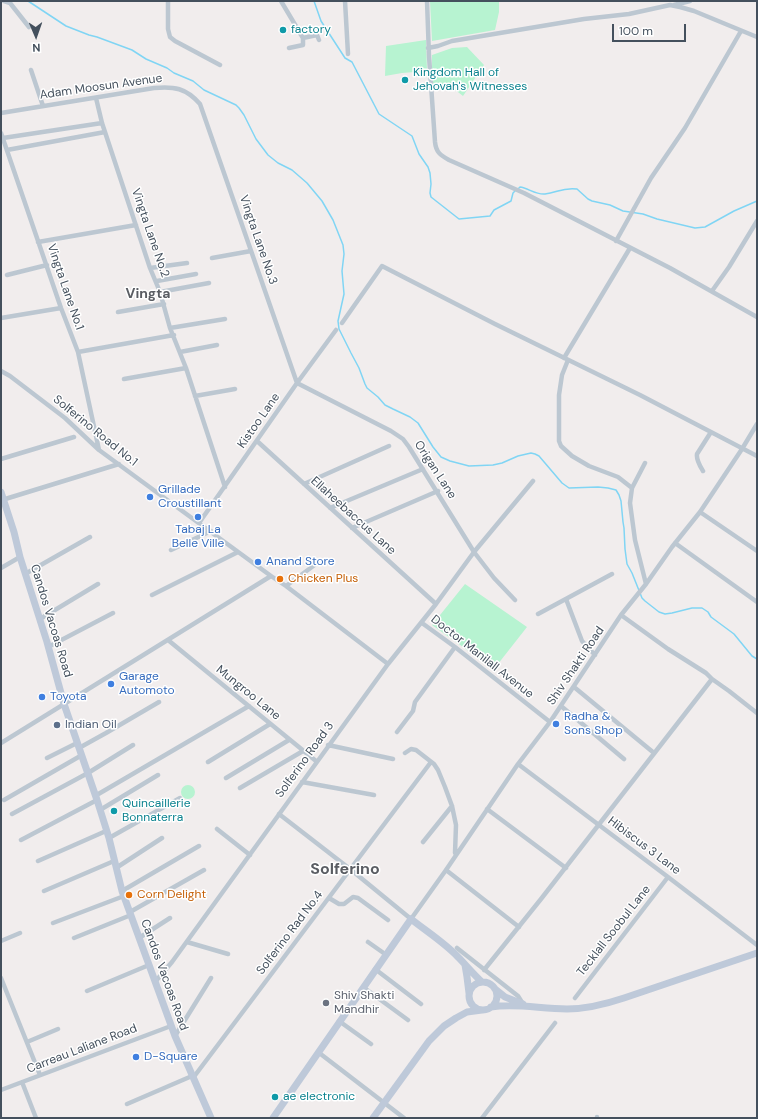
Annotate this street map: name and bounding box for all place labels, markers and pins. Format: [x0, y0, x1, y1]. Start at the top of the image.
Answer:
place label: factory [291, 23, 331, 37]
marker: factory [278, 25, 288, 35]
place label: Kingdom Hall of Jehovah's Witnesses [413, 66, 527, 94]
marker: Kingdom Hall of Jehovah's Witnesses [400, 75, 410, 85]
place label: Grillade Croustillant [158, 483, 222, 511]
marker: Grillade Croustillant [145, 492, 155, 502]
marker: Tabaj La Belle Ville [193, 512, 203, 522]
place label: Tabaj La Belle Ville [172, 523, 224, 551]
place label: Anand Store [266, 555, 335, 569]
marker: Anand Store [253, 557, 263, 567]
place label: Chicken Plus [288, 572, 358, 586]
marker: Chicken Plus [275, 574, 285, 584]
place label: Garage Automoto [119, 670, 175, 698]
marker: Garage Automoto [106, 679, 116, 689]
place label: Toyota [50, 690, 87, 704]
marker: Toyota [37, 692, 47, 702]
place label: Radha & Sons Shop [564, 710, 623, 738]
place label: Indian Oil [65, 718, 117, 732]
marker: Radha & Sons Shop [551, 719, 561, 729]
marker: Indian Oil [52, 720, 62, 730]
place label: Quincaillerie Bonnaterra [122, 797, 191, 825]
marker: Quincaillerie Bonnaterra [109, 806, 119, 816]
place label: Corn Delight [137, 888, 206, 902]
marker: Corn Delight [124, 890, 134, 900]
place label: Shiv Shakti Mandhir [334, 989, 394, 1017]
marker: Shiv Shakti Mandhir [321, 998, 331, 1008]
place label: D-Square [144, 1050, 198, 1064]
marker: D-Square [131, 1052, 141, 1062]
place label: ae electronic [283, 1090, 355, 1104]
marker: ae electronic [270, 1092, 280, 1102]

